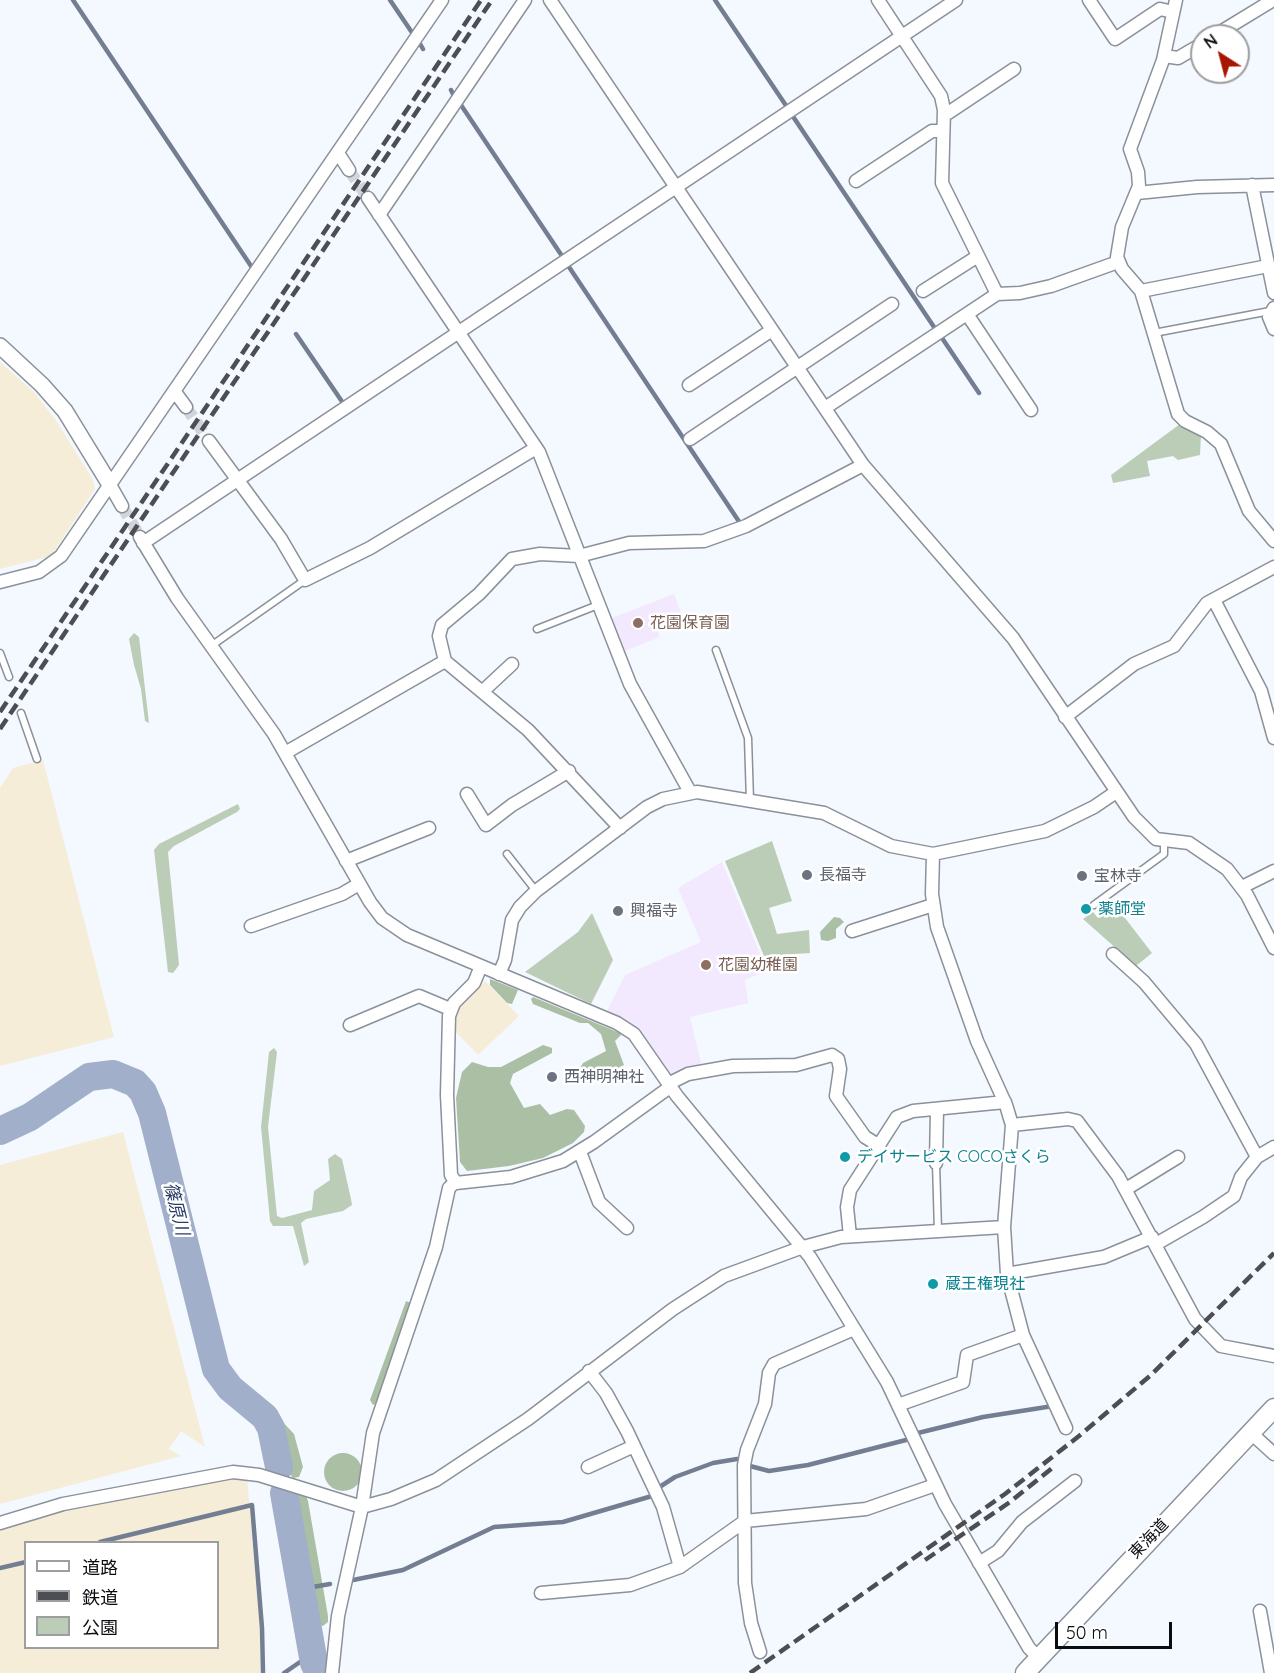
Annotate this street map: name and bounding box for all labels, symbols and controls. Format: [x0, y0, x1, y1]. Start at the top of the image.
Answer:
north arrow [1190, 24, 1250, 84]
text: N [1200, 30, 1221, 53]
place label: 花園保育園 [650, 613, 730, 633]
marker: 花園保育園 [631, 616, 645, 630]
place label: 長福寺 [819, 865, 867, 885]
place label: 宝林寺 [1094, 866, 1142, 886]
marker: 長福寺 [800, 868, 814, 882]
marker: 宝林寺 [1075, 869, 1089, 883]
place label: 薬師堂 [1098, 899, 1146, 919]
place label: 興福寺 [630, 901, 678, 921]
marker: 薬師堂 [1079, 902, 1093, 916]
marker: 興福寺 [611, 904, 625, 918]
place label: 花園幼稚園 [718, 955, 798, 975]
marker: 花園幼稚園 [699, 958, 713, 972]
place label: 西神明神社 [564, 1067, 644, 1087]
marker: 西神明神社 [545, 1070, 559, 1084]
place label: デイサービス COCOさくら [857, 1147, 1051, 1167]
marker: デイサービス COCOさくら [838, 1150, 852, 1164]
water label: 篠原川 [159, 1180, 193, 1238]
place label: 蔵王権現社 [945, 1274, 1025, 1294]
marker: 蔵王権現社 [926, 1277, 940, 1291]
street label: 東海道 [1125, 1515, 1173, 1563]
legend [24, 1541, 219, 1649]
text: 道路 [82, 1556, 118, 1579]
text: 鉄道 [82, 1586, 118, 1609]
scale bar [1058, 1610, 1175, 1648]
text: 公園 [82, 1616, 118, 1639]
text: 50 m [1066, 1621, 1108, 1644]

